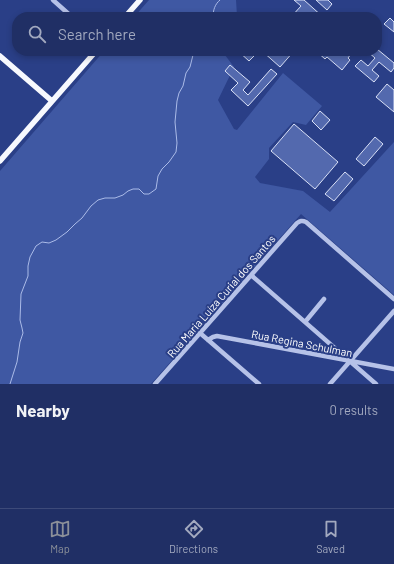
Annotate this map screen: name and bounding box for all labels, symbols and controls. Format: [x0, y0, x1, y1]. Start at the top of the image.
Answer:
search box [12, 12, 382, 56]
icon: search [26, 23, 48, 45]
text: Search here [58, 25, 136, 43]
street label: Rua Maria Luíza Curial dos Santos [164, 232, 278, 360]
street label: Rua Regina Schulman [250, 327, 354, 359]
text: Nearby [16, 400, 70, 420]
text: 0 results [329, 402, 378, 418]
tab: Map [49, 518, 71, 555]
tab: Directions [169, 518, 218, 555]
tab: Saved [316, 518, 345, 555]

